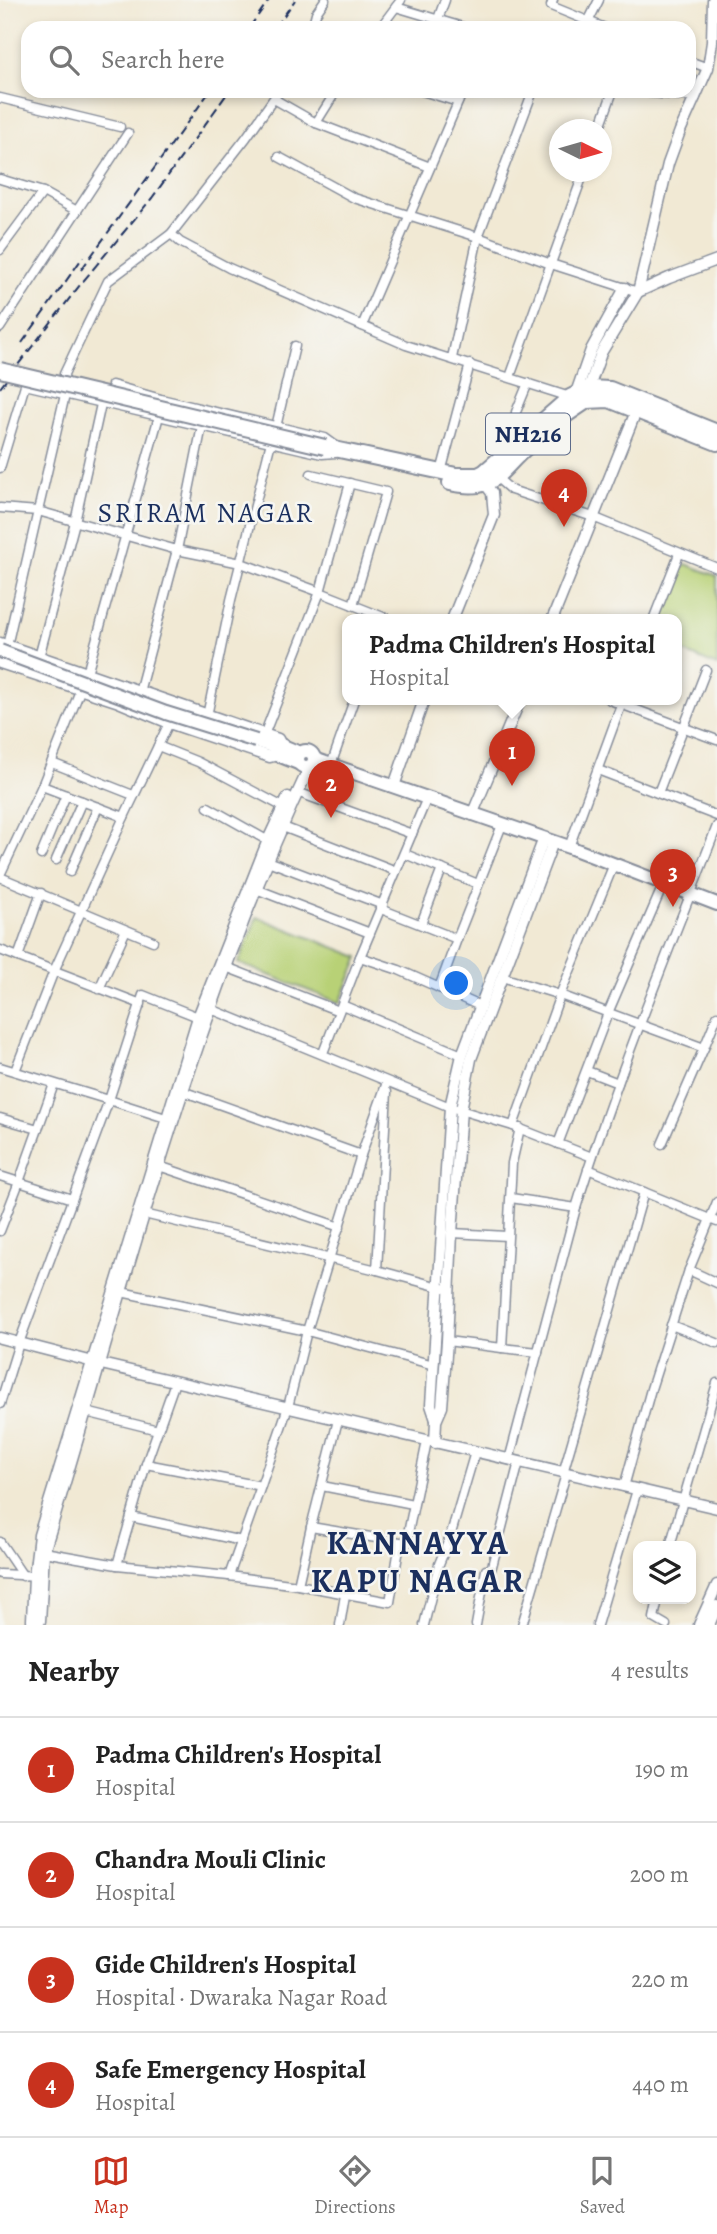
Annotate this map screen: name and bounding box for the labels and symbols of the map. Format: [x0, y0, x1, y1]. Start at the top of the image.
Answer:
north arrow [549, 119, 612, 182]
road number: NH216 [486, 414, 570, 454]
pin: 4 [541, 469, 587, 527]
district label: SRIRAM NAGAR [98, 494, 314, 532]
pin: 1 [489, 728, 535, 786]
pin: 2 [308, 760, 354, 818]
pin: 3 [650, 849, 696, 907]
your location [439, 966, 473, 1000]
district label: KANNAYYA KAPU NAGAR [310, 1520, 526, 1603]

